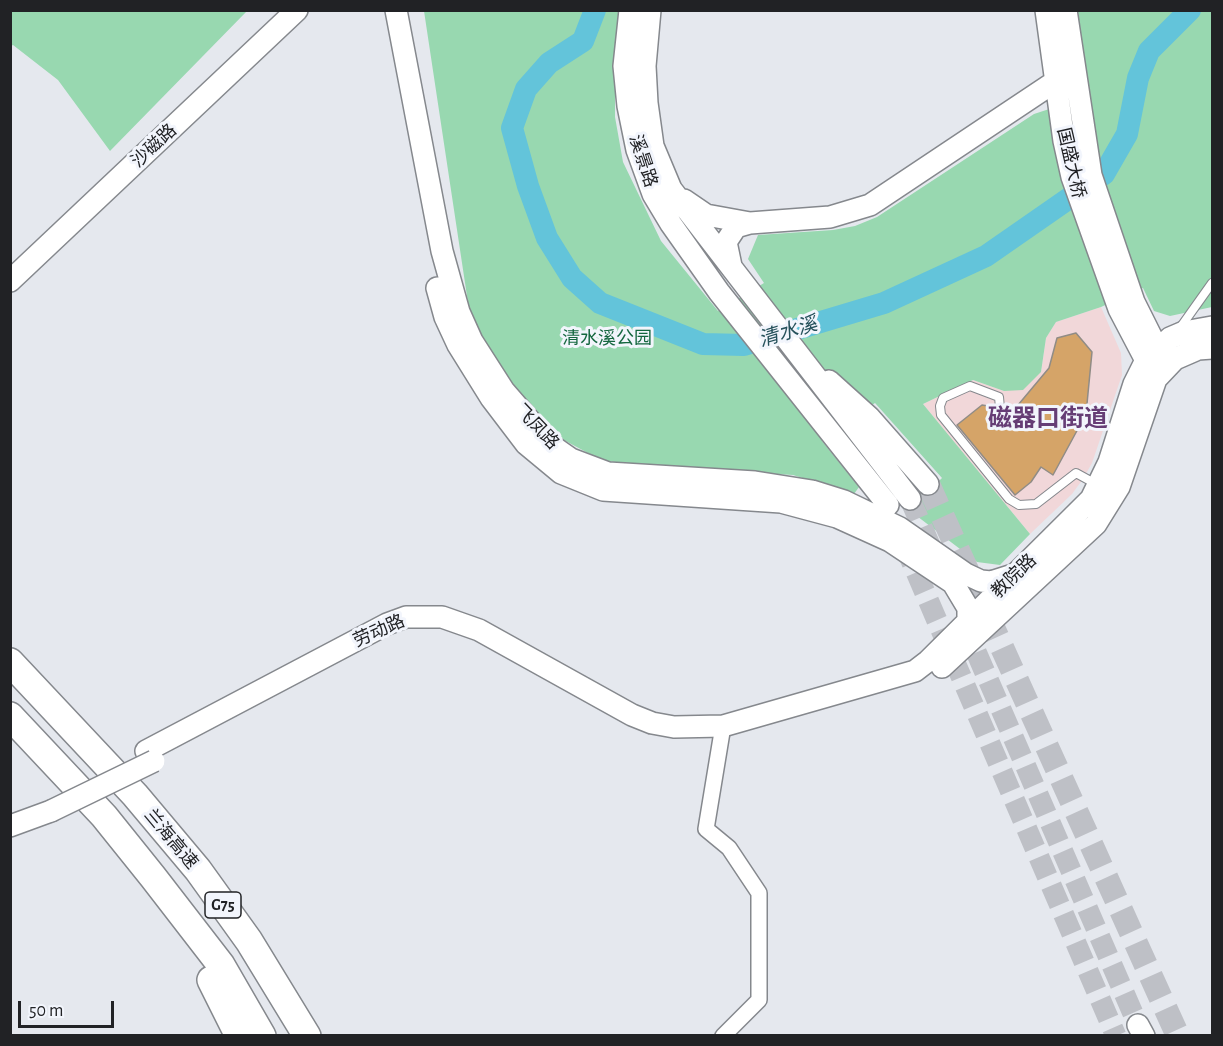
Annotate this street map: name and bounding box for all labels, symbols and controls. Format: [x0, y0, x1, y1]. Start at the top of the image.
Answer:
street label: 沙磁路 [127, 120, 181, 172]
street label: 国盛大桥 [1052, 125, 1090, 201]
street label: 溪景路 [624, 132, 662, 190]
water label: 清水溪 [756, 312, 820, 352]
park label: 清水溪公园 [562, 328, 652, 350]
street label: 飞凤路 [510, 400, 564, 454]
district label: 磁器口街道 [988, 405, 1108, 433]
street label: 教院路 [987, 549, 1041, 603]
street label: 劳动路 [350, 610, 408, 652]
street label: 兰海高速 [140, 804, 202, 874]
road number: G75 [205, 892, 241, 918]
scale bar [21, 989, 117, 1027]
text: 50 m [29, 1002, 63, 1020]

